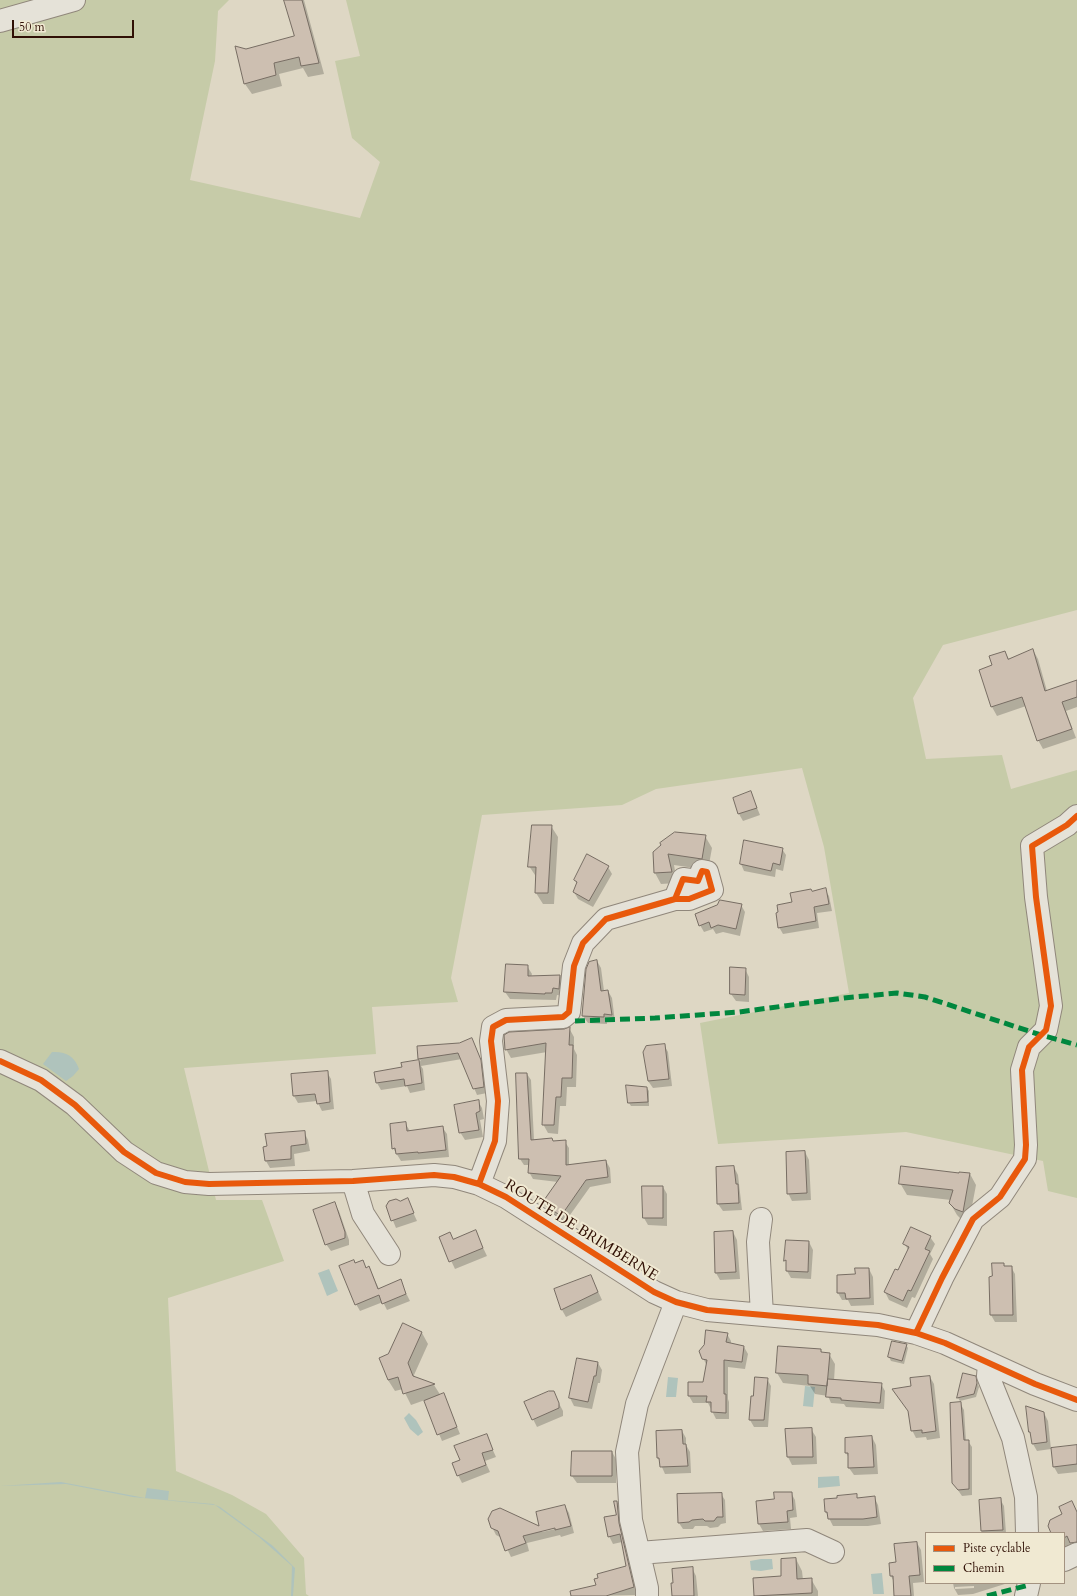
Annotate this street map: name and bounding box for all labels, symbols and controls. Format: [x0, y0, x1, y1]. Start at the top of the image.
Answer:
scale bar [14, 12, 136, 38]
text: 50 m [19, 19, 45, 35]
street label: ROUTE DE BRIMBERNE [501, 1176, 661, 1286]
legend [925, 1532, 1065, 1584]
text: Piste cyclable [963, 1540, 1030, 1556]
text: Chemin [963, 1560, 1005, 1576]

